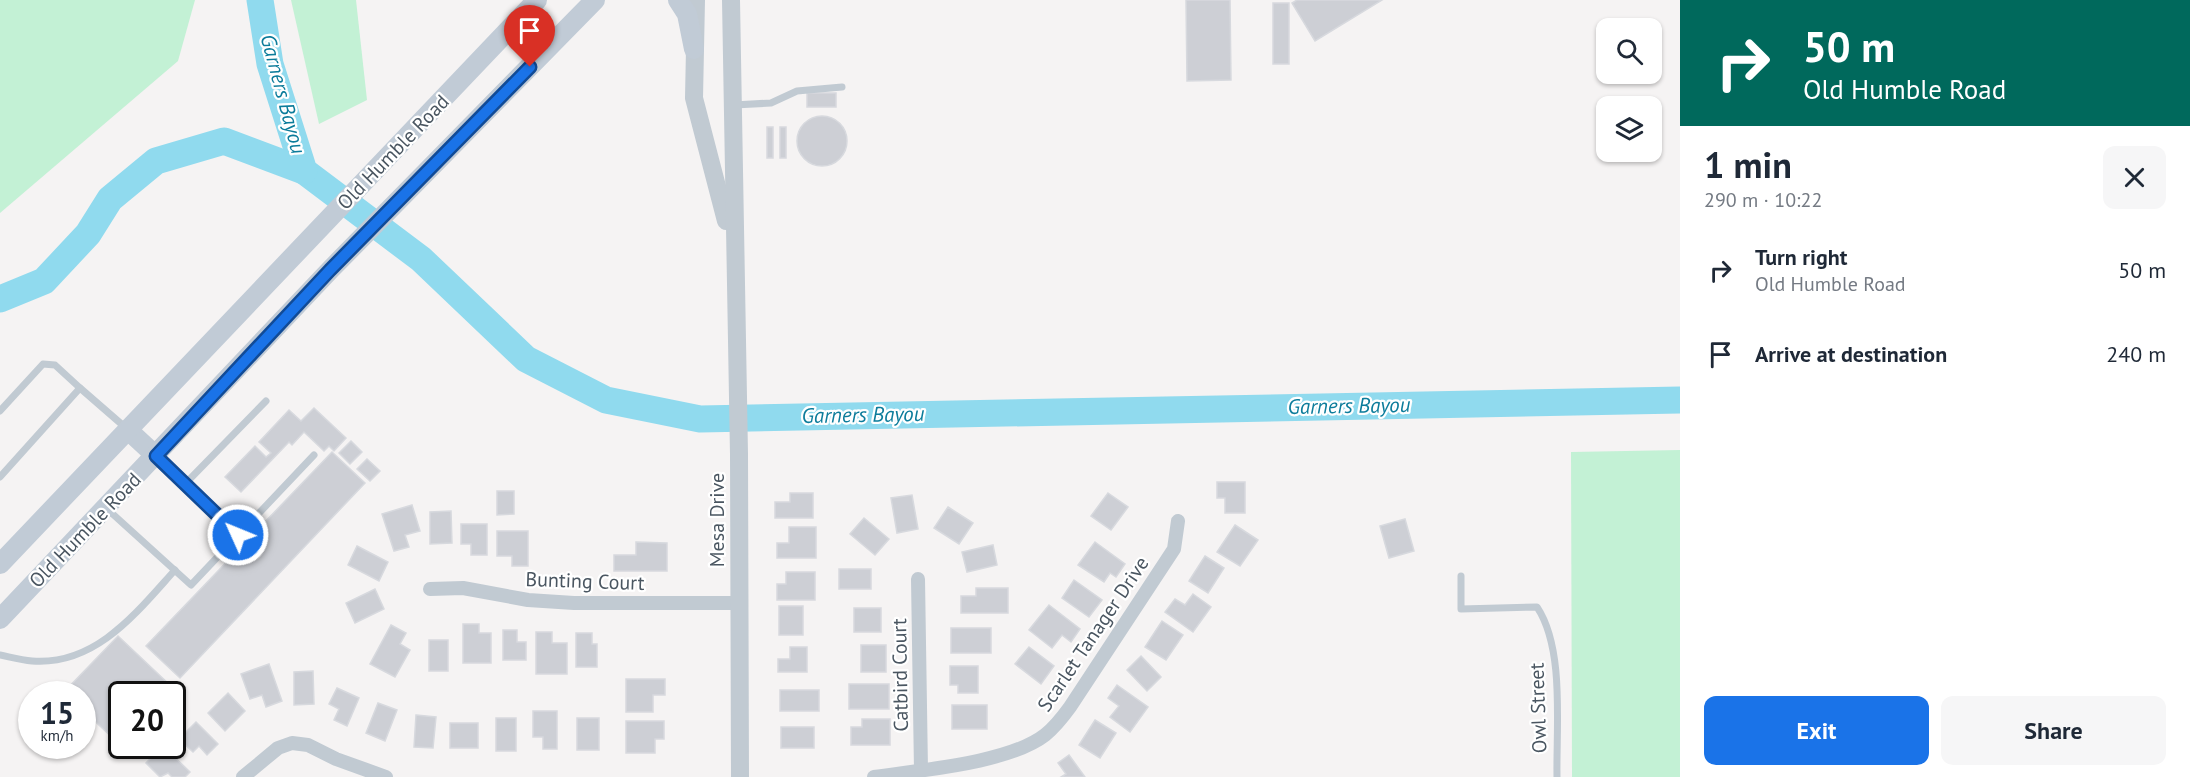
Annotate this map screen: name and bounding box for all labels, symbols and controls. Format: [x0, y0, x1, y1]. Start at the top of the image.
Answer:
pin [504, 5, 555, 67]
icon: arrive [513, 14, 546, 47]
map controls [1596, 18, 1662, 162]
button: search [1596, 18, 1662, 84]
text: 50 m [1803, 19, 1895, 74]
icon: right [1704, 24, 1782, 102]
water label: Garners Bayou [255, 31, 312, 157]
text: Old Humble Road [1803, 72, 2006, 106]
street label: Old Humble Road [331, 89, 455, 215]
button: layers [1596, 96, 1662, 162]
text: 1 min [1704, 141, 1792, 188]
button: close [2103, 146, 2166, 209]
text: 290 m · 10:22 [1704, 187, 1822, 213]
text: Turn right [1755, 243, 1847, 271]
icon: right [1704, 254, 1737, 287]
text: 50 m [2118, 256, 2166, 284]
text: Old Humble Road [1755, 271, 1906, 297]
icon: arrive [1704, 338, 1737, 371]
text: Arrive at destination [1755, 340, 1947, 368]
text: 240 m [2106, 340, 2166, 368]
water label: Garners Bayou [1287, 391, 1411, 420]
water label: Garners Bayou [801, 400, 925, 429]
street label: Old Humble Road [23, 467, 147, 593]
street label: Mesa Drive [704, 473, 730, 567]
position arrow [206, 503, 270, 567]
street label: Scarlet Tanager Drive [1031, 551, 1155, 717]
street label: Bunting Court [525, 566, 645, 596]
street label: Catbird Court [886, 618, 914, 732]
street label: Owl Street [1523, 662, 1553, 754]
speed limit sign: 20 [108, 681, 186, 759]
text: 15 [40, 693, 74, 732]
button: Exit [1704, 696, 1929, 765]
button: Share [1941, 696, 2166, 765]
text: km/h [41, 726, 73, 745]

